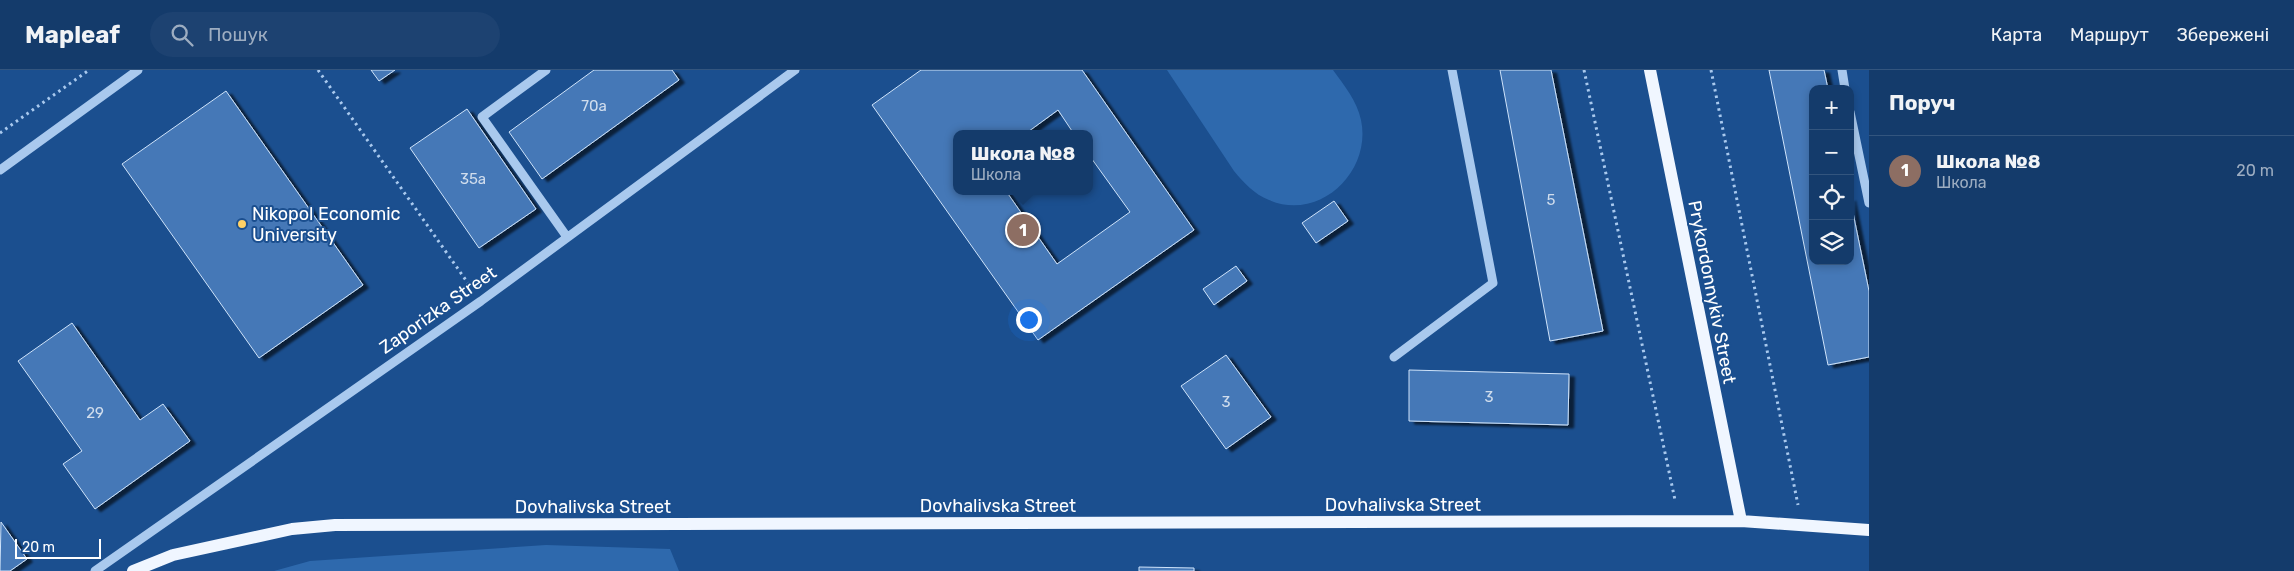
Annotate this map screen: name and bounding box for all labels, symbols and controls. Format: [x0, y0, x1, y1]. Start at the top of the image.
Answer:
search box [150, 12, 500, 57]
text: Mapleaf [25, 21, 120, 49]
icon: search [168, 21, 196, 49]
text: Пошук [208, 23, 268, 46]
text: Карта [1991, 24, 2042, 46]
text: Маршрут [2070, 24, 2149, 46]
text: Збережені [2177, 24, 2269, 46]
map controls [1809, 85, 1854, 265]
button: + [1809, 85, 1854, 130]
text: Поруч [1889, 90, 1955, 115]
house number: 70а [581, 97, 607, 115]
popup [953, 130, 1093, 195]
button: − [1809, 130, 1854, 175]
text: Школа №8 [971, 142, 1075, 165]
text: Школа №8 [1936, 150, 2041, 173]
text: 1 [1901, 161, 1909, 180]
text: 20 m [2236, 161, 2274, 180]
text: Школа [971, 165, 1021, 184]
house number: 35а [460, 170, 486, 188]
text: Школа [1936, 173, 1987, 192]
button: locate [1809, 175, 1854, 220]
house number: 5 [1547, 191, 1556, 209]
street label: Prykordonnykiv Street [1683, 198, 1741, 386]
place label: Nikopol Economic University [252, 203, 401, 246]
pin: 1 [1007, 211, 1039, 249]
marker: Nikopol Economic University [236, 218, 248, 230]
button: layers [1809, 220, 1854, 265]
street label: Zaporizka Street [375, 262, 501, 358]
your location [1016, 307, 1042, 333]
house number: 3 [1484, 388, 1494, 406]
house number: 3 [1221, 393, 1231, 411]
house number: 29 [86, 404, 104, 422]
street label: Dovhalivska Street [1325, 494, 1481, 516]
street label: Dovhalivska Street [920, 495, 1076, 517]
street label: Dovhalivska Street [515, 496, 671, 518]
scale bar [15, 536, 101, 559]
text: 20 m [22, 539, 55, 556]

